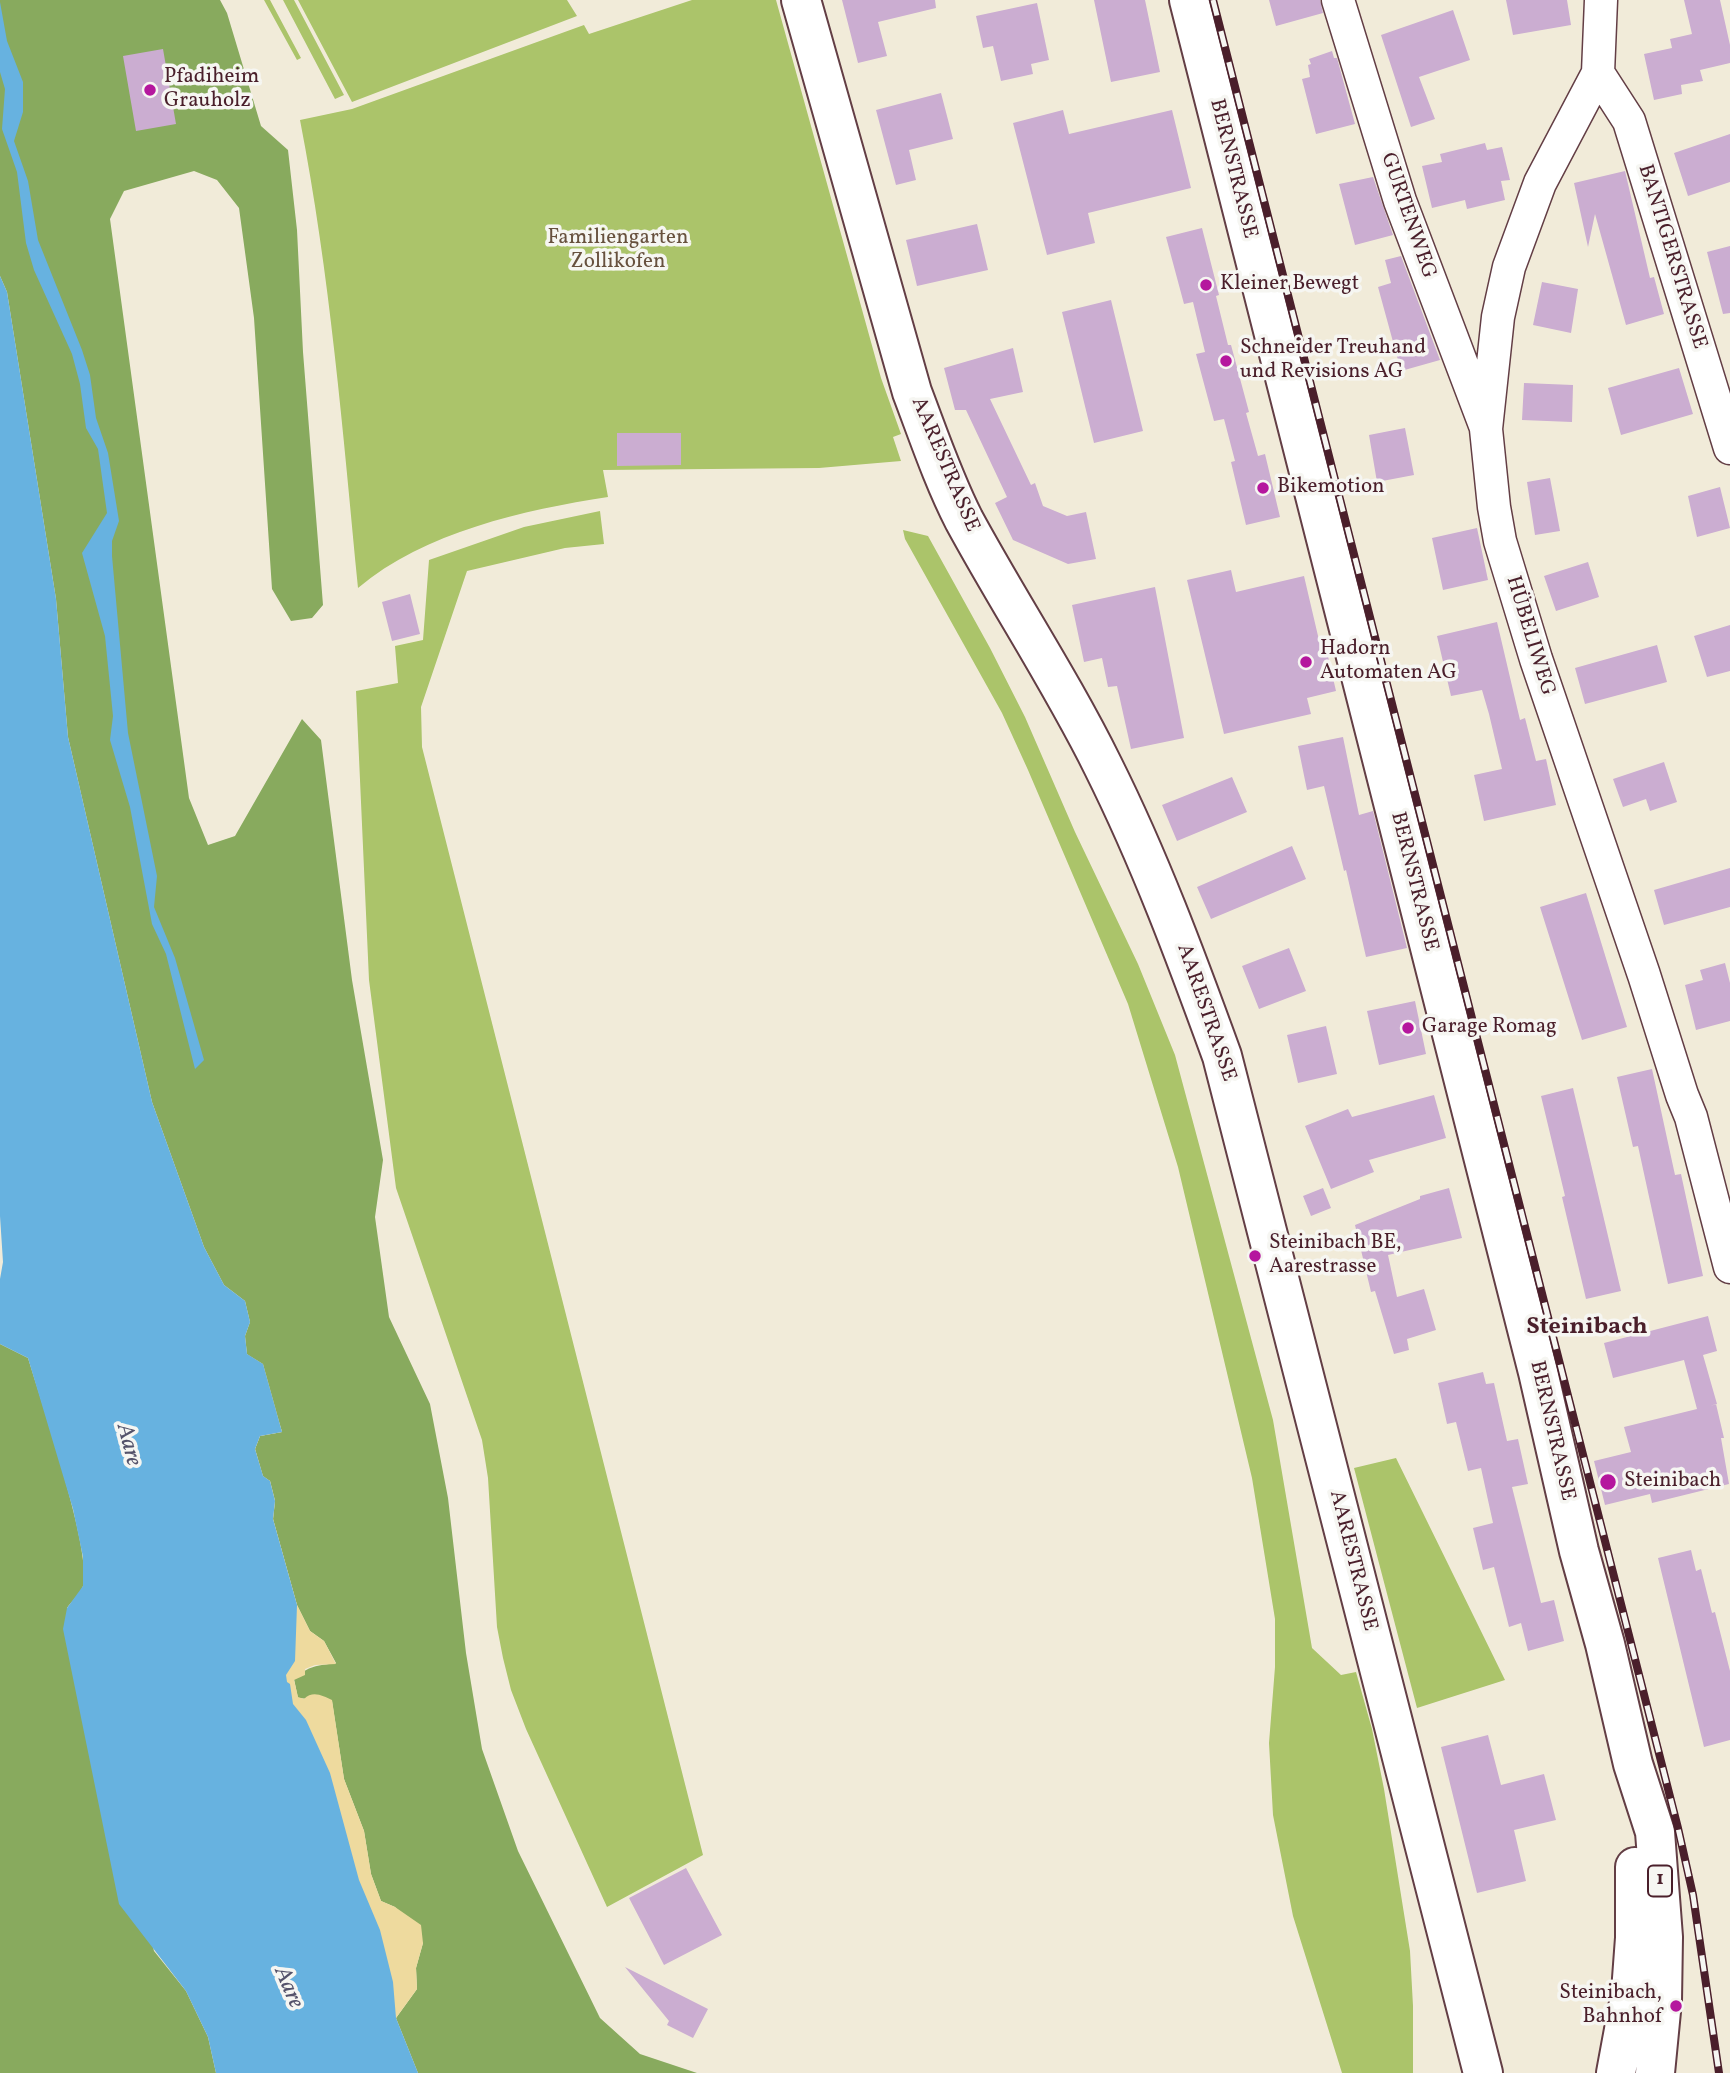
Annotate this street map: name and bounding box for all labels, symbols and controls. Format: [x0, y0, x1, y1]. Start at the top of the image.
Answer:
place label: Pfadiheim Grauholz [164, 65, 259, 115]
marker: Pfadiheim Grauholz [142, 82, 158, 98]
street label: BERNSTRASSE [1202, 97, 1262, 241]
street label: GURTENWEG [1374, 150, 1440, 282]
street label: BANTIGERSTRASSE [1631, 162, 1711, 352]
park label: Familiengarten Zollikofen [548, 226, 688, 276]
place label: Kleiner Bewegt [1220, 272, 1359, 298]
marker: Kleiner Bewegt [1198, 277, 1214, 293]
place label: Schneider Treuhand und Revisions AG [1240, 336, 1426, 386]
marker: Schneider Treuhand und Revisions AG [1218, 353, 1234, 369]
street label: AARESTRASSE [904, 394, 984, 536]
place label: Bikemotion [1277, 475, 1385, 501]
marker: Bikemotion [1255, 480, 1271, 496]
street label: HÜBELIWEG [1499, 573, 1559, 699]
place label: Hadorn Automaten AG [1320, 637, 1457, 687]
marker: Hadorn Automaten AG [1298, 654, 1314, 670]
street label: BERNSTRASSE [1383, 810, 1443, 954]
street label: AARESTRASSE [1170, 941, 1240, 1085]
place label: Garage Romag [1422, 1015, 1557, 1041]
marker: Garage Romag [1400, 1020, 1416, 1036]
place label: Steinibach BE, Aarestrasse [1269, 1231, 1402, 1281]
marker: Steinibach BE, Aarestrasse [1247, 1248, 1263, 1264]
district label: Steinibach [1526, 1315, 1648, 1343]
street label: BERNSTRASSE [1523, 1358, 1579, 1504]
water label: Aare [108, 1421, 146, 1469]
place label: Steinibach [1624, 1469, 1721, 1495]
marker: Steinibach [1598, 1472, 1618, 1492]
street label: AARESTRASSE [1322, 1488, 1382, 1634]
road number: 1 [1648, 1866, 1672, 1896]
water label: Aare [266, 1963, 308, 2013]
place label: Steinibach, Bahnhof [1559, 1981, 1662, 2031]
marker: Steinibach, Bahnhof [1668, 1998, 1684, 2014]

